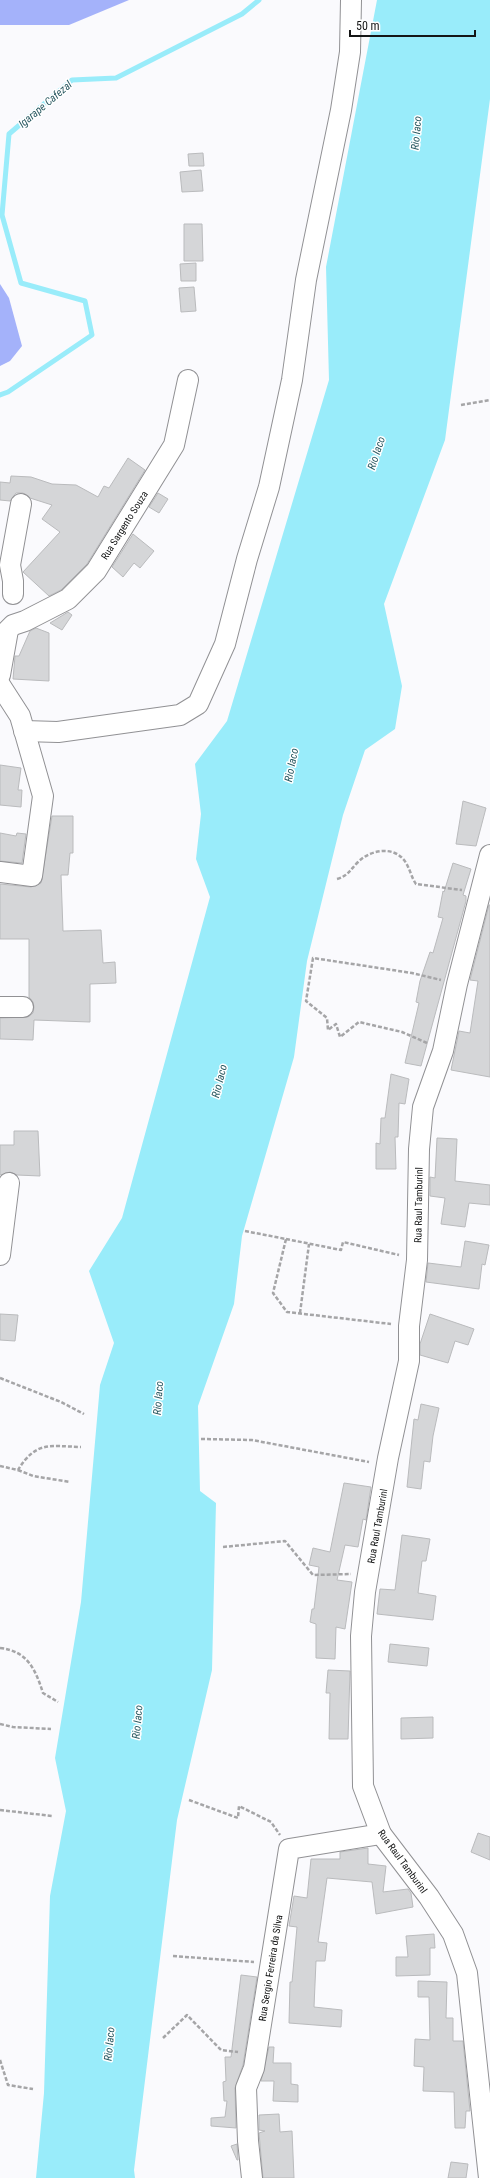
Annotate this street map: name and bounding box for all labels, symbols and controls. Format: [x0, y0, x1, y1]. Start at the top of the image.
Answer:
scale bar [350, 12, 475, 38]
text: 50 m [356, 19, 380, 33]
water label: Igarape Cafezal [16, 78, 75, 130]
water label: Rio Iaco [409, 116, 424, 151]
water label: Rio Iaco [365, 435, 388, 471]
street label: Rua Sargento Souza [99, 489, 150, 562]
water label: Rio Iaco [282, 747, 301, 783]
water label: Rio Iaco [209, 1063, 230, 1099]
street label: Rua Raul Tamburinl [412, 1167, 425, 1243]
water label: Rio Iaco [151, 1381, 166, 1415]
street label: Rua Raul Tamburinl [365, 1488, 389, 1564]
water label: Rio Iaco [130, 1705, 145, 1740]
street label: Rua Raul Tamburinl [376, 1827, 429, 1895]
street label: Rua Sergio Ferreira da Silva [257, 1914, 284, 2022]
water label: Rio Iaco [102, 2027, 117, 2062]

